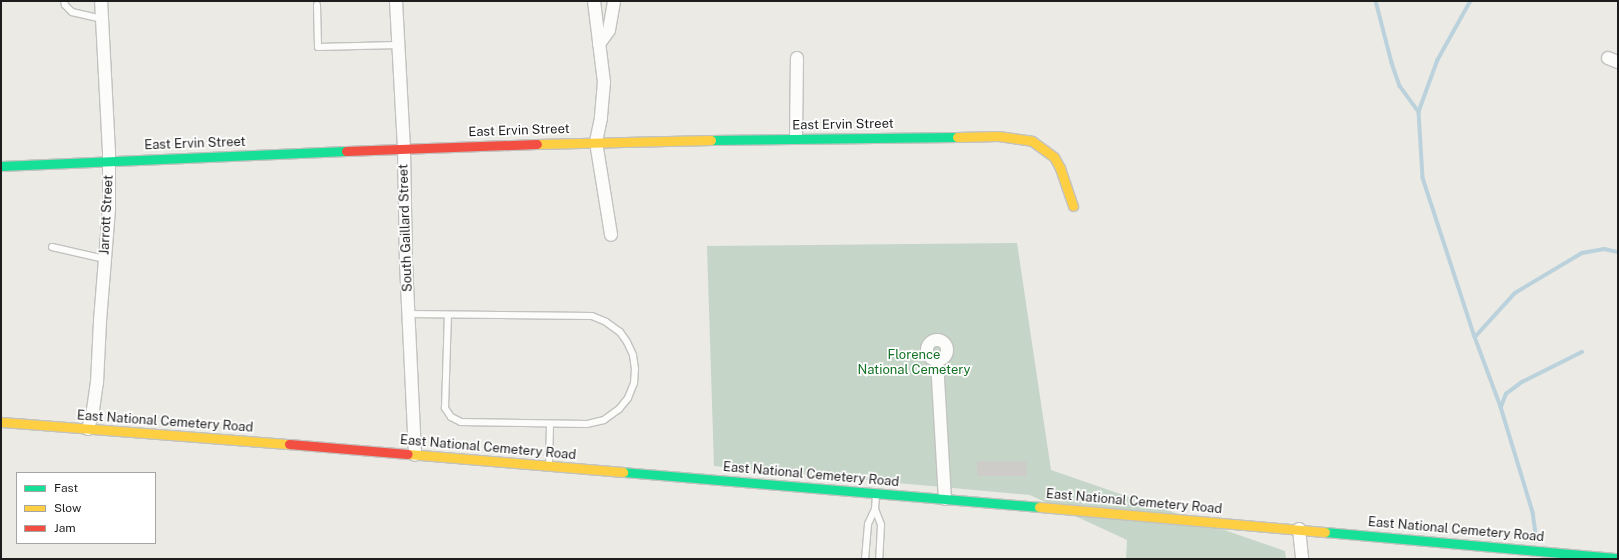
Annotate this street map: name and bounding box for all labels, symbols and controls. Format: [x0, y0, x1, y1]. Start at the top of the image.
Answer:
street label: East Ervin Street [792, 116, 894, 134]
street label: East Ervin Street [468, 121, 570, 141]
street label: East Ervin Street [144, 134, 246, 154]
street label: South Gaillard Street [396, 164, 416, 292]
street label: Jarrott Street [97, 175, 117, 255]
park label: Florence National Cemetery [857, 348, 971, 379]
street label: East National Cemetery Road [76, 408, 254, 436]
street label: East National Cemetery Road [399, 433, 577, 463]
street label: East National Cemetery Road [722, 460, 900, 490]
legend [16, 472, 156, 544]
text: Fast [54, 481, 78, 495]
street label: East National Cemetery Road [1045, 487, 1223, 517]
text: Slow [54, 501, 81, 515]
street label: East National Cemetery Road [1367, 515, 1545, 545]
text: Jam [54, 521, 76, 535]

